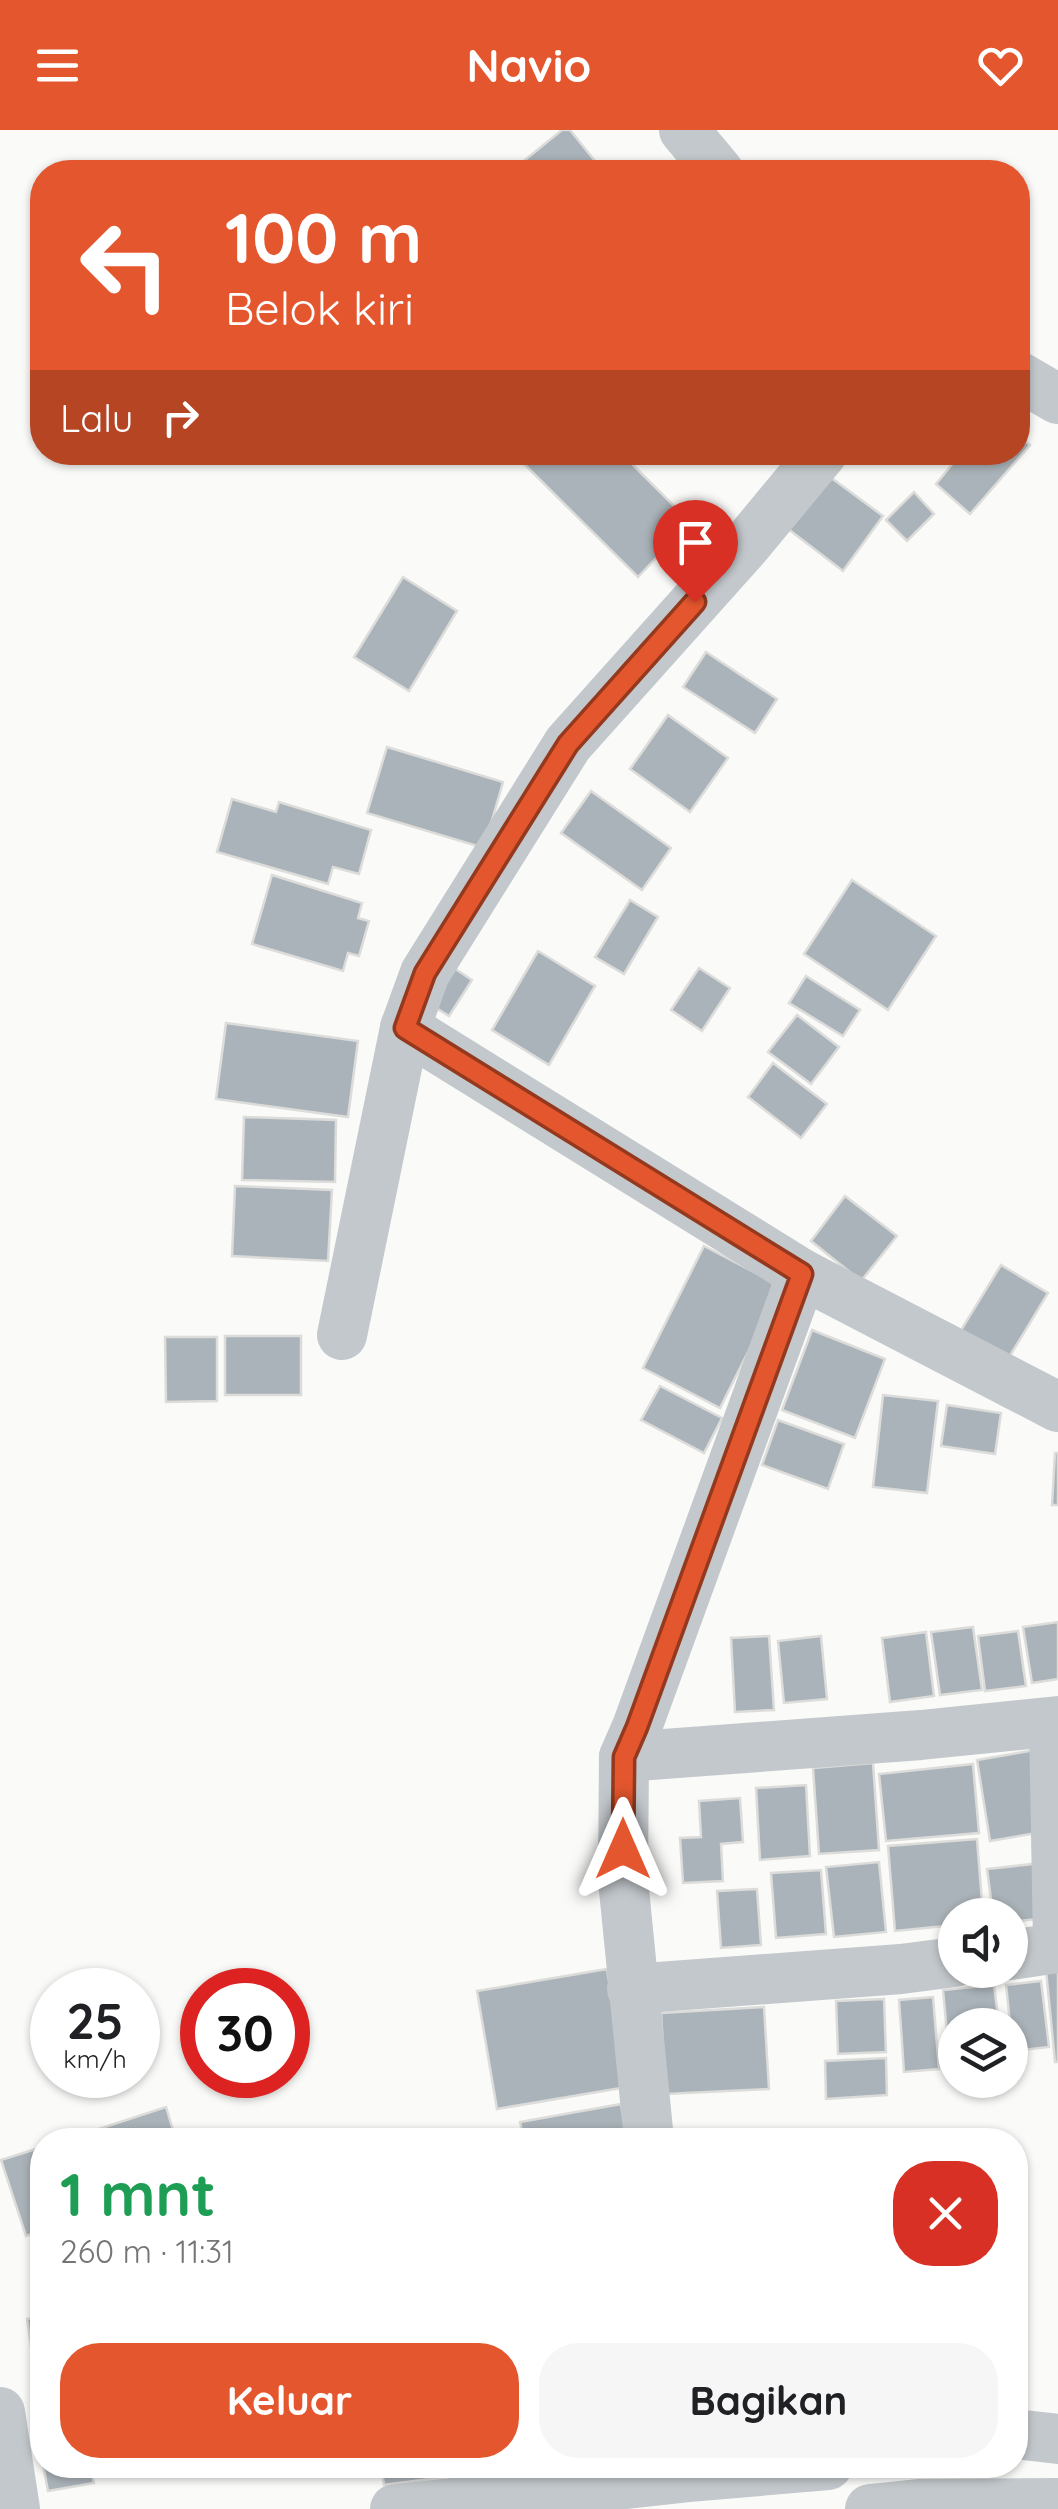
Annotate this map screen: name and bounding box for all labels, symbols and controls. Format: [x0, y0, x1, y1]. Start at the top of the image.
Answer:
text: Navio [467, 37, 591, 93]
icon: menu [30, 38, 85, 93]
icon: heart [973, 38, 1028, 93]
text: 100 m [225, 193, 422, 281]
icon: left [60, 200, 190, 330]
text: Belok kiri [225, 280, 414, 336]
icon: right [153, 390, 208, 445]
text: Lalu [60, 394, 133, 442]
pin [653, 500, 738, 603]
icon: arrive [668, 515, 723, 570]
position arrow [571, 1797, 675, 1901]
map controls [938, 1898, 1028, 2098]
button: sound [938, 1898, 1028, 1988]
speed limit sign: 30 [180, 1968, 310, 2098]
text: 25 [66, 1989, 124, 2052]
button: layers [938, 2008, 1028, 2098]
text: km/h [63, 2043, 127, 2074]
text: 1 mnt [60, 2156, 216, 2231]
button: close [893, 2161, 998, 2266]
text: 260 m · 11:31 [60, 2231, 234, 2271]
button: Keluar [60, 2343, 519, 2458]
button: Bagikan [539, 2343, 998, 2458]

